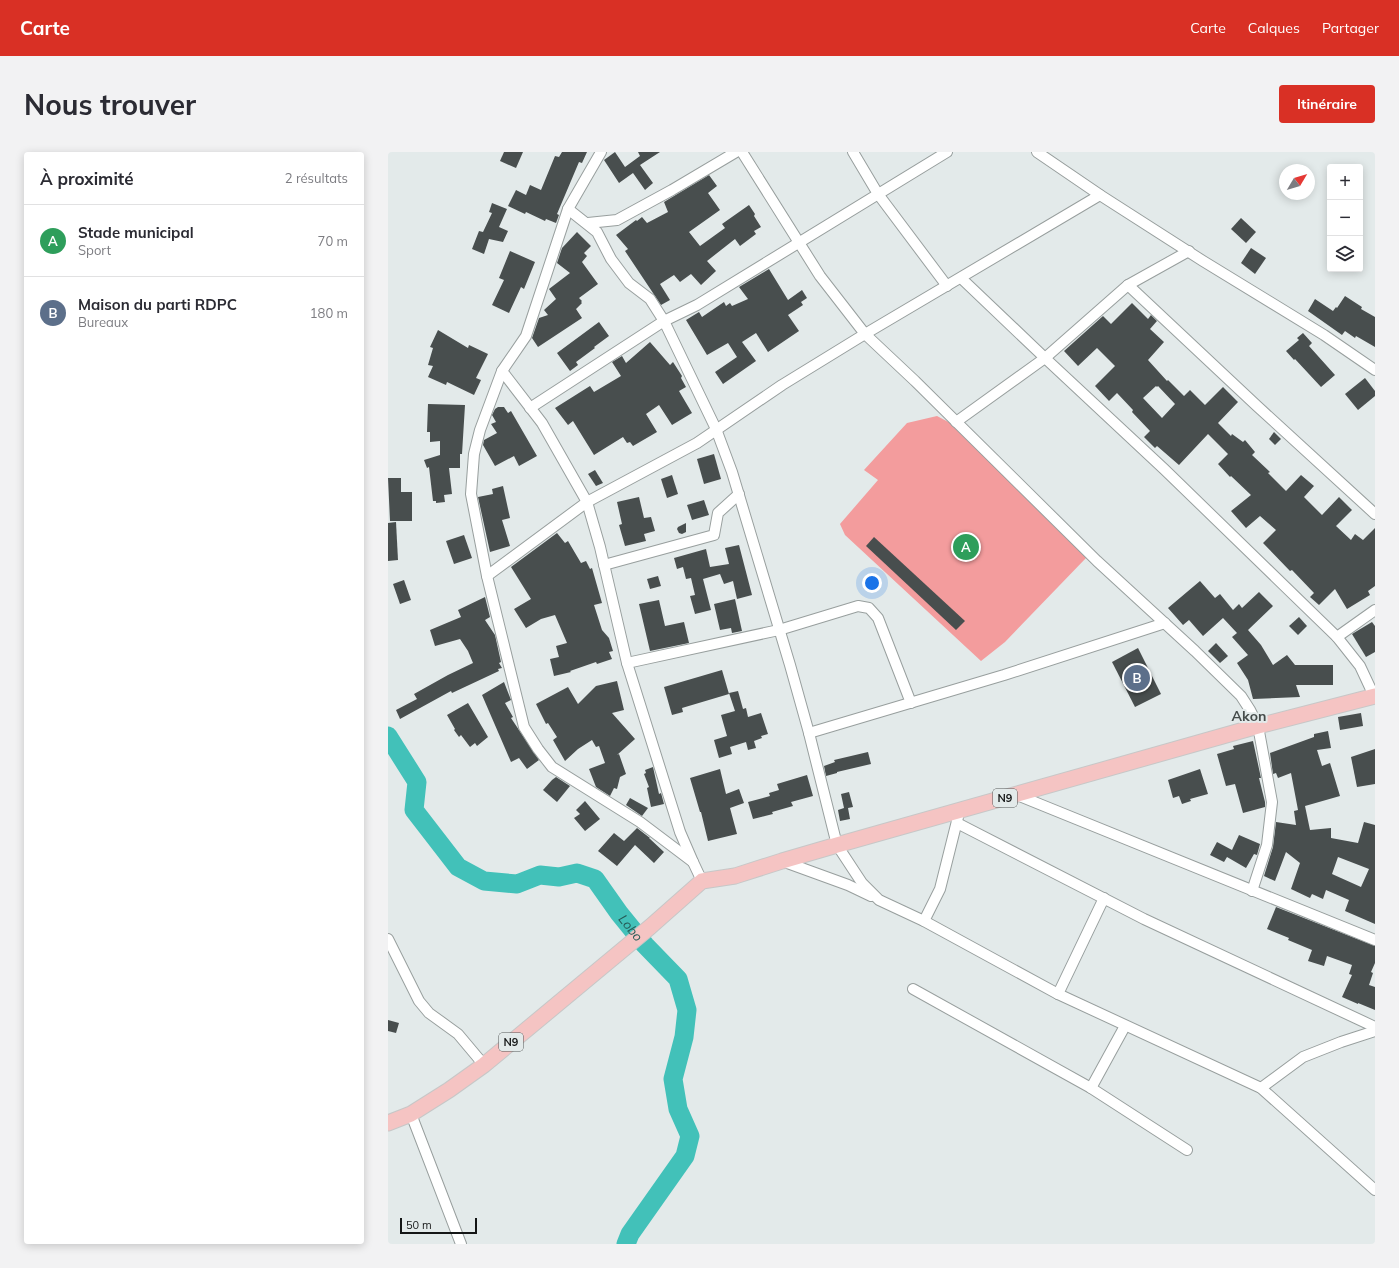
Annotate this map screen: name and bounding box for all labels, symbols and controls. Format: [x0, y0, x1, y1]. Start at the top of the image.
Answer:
text: Carte [20, 16, 70, 40]
text: Carte [1190, 19, 1226, 37]
text: Calques [1248, 19, 1300, 37]
text: Partager [1322, 19, 1379, 37]
button: Itinéraire [1279, 85, 1375, 123]
text: Nous trouver [24, 87, 196, 122]
north arrow [1279, 164, 1315, 200]
map controls [1327, 164, 1363, 272]
button: + [1327, 164, 1363, 200]
text: À proximité [40, 168, 134, 189]
text: 2 résultats [285, 170, 348, 186]
button: − [1327, 200, 1363, 236]
text: Stade municipal [78, 223, 194, 242]
text: A [48, 233, 58, 249]
text: 70 m [318, 233, 348, 249]
button: layers [1327, 236, 1363, 272]
text: Sport [78, 242, 111, 258]
text: Maison du parti RDPC [78, 295, 237, 314]
text: B [49, 305, 57, 321]
text: 180 m [310, 305, 348, 321]
text: Bureaux [78, 314, 128, 330]
pin: A [953, 532, 979, 562]
your location [862, 573, 882, 593]
pin: B [1124, 663, 1150, 693]
district label: Akon [1232, 707, 1266, 725]
road number: N9 [993, 789, 1017, 807]
water label: Lobo [615, 911, 647, 944]
road number: N9 [499, 1033, 523, 1051]
scale bar [400, 1216, 477, 1235]
text: 50 m [406, 1218, 432, 1232]

